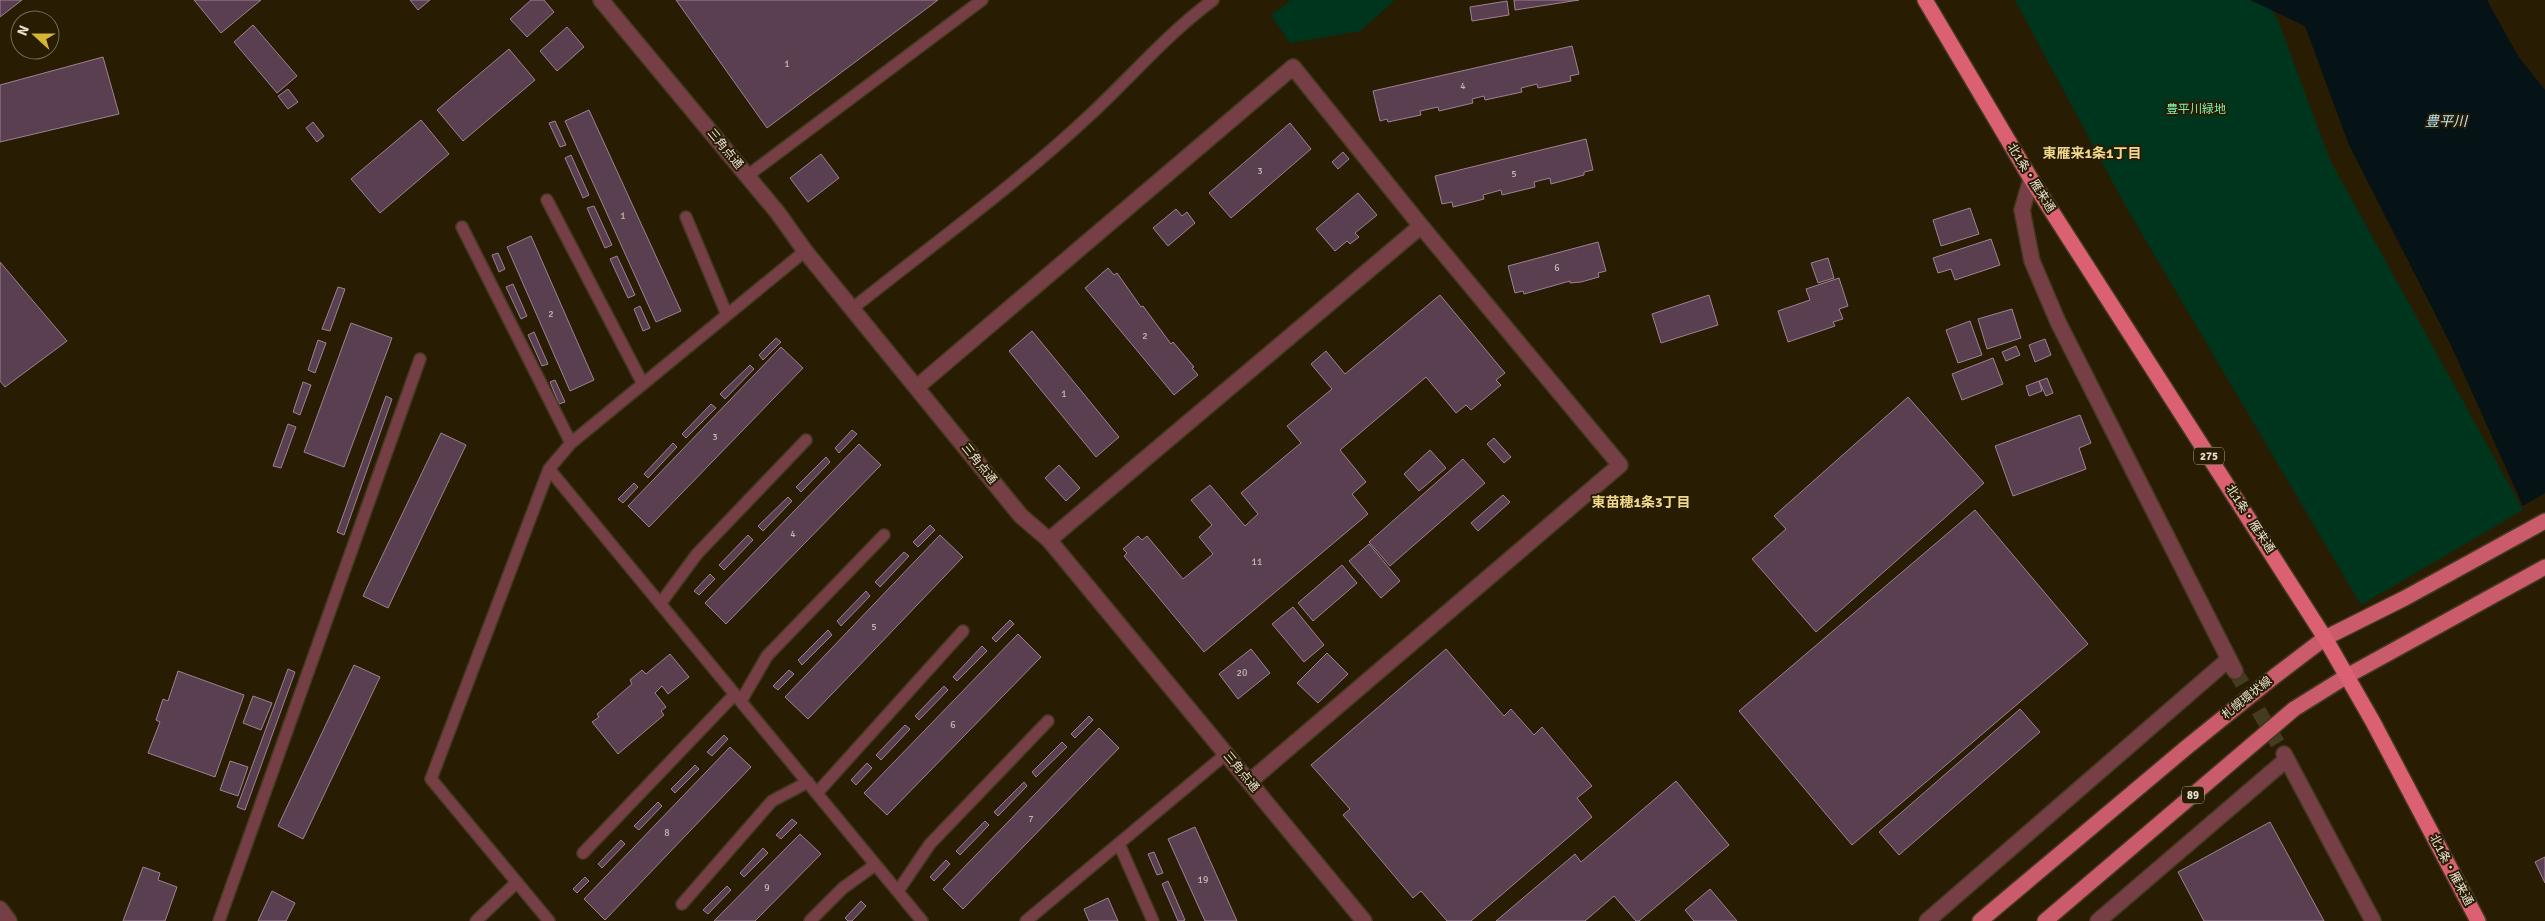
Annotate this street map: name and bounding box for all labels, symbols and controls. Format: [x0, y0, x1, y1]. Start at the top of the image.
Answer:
north arrow [10, 10, 60, 60]
text: N [14, 23, 33, 38]
house number: 1 [784, 58, 790, 70]
house number: 4 [1460, 80, 1466, 92]
park label: 豊平川緑地 [2166, 102, 2226, 117]
water label: 豊平川 [2425, 113, 2469, 130]
street label: 三角点通 [704, 126, 746, 172]
street label: 北1条・雁来通 [2004, 141, 2058, 215]
district label: 東雁来1条1丁目 [2042, 145, 2142, 162]
house number: 3 [1257, 165, 1263, 177]
house number: 5 [1511, 168, 1517, 180]
house number: 1 [620, 210, 626, 222]
house number: 6 [1554, 262, 1560, 274]
house number: 2 [548, 308, 554, 320]
house number: 2 [1142, 330, 1148, 342]
house number: 1 [1061, 388, 1067, 400]
house number: 3 [712, 431, 718, 443]
street label: 三角点通 [958, 441, 1000, 487]
road number: 275 [2194, 448, 2224, 464]
street label: 北1条・雁来通 [2222, 482, 2278, 556]
district label: 東苗穂1条3丁目 [1591, 494, 1691, 511]
house number: 4 [790, 528, 796, 540]
house number: 11 [1252, 556, 1262, 568]
house number: 5 [871, 621, 877, 633]
house number: 20 [1237, 667, 1247, 679]
street label: 札幌環状線 [2219, 673, 2275, 723]
house number: 6 [950, 719, 956, 731]
street label: 三角点通 [1220, 749, 1262, 795]
road number: 89 [2182, 786, 2204, 804]
house number: 7 [1028, 813, 1034, 825]
house number: 8 [664, 827, 670, 839]
street label: 北1条・雁来通 [2426, 832, 2476, 908]
house number: 19 [1198, 874, 1208, 886]
house number: 9 [764, 882, 770, 894]

